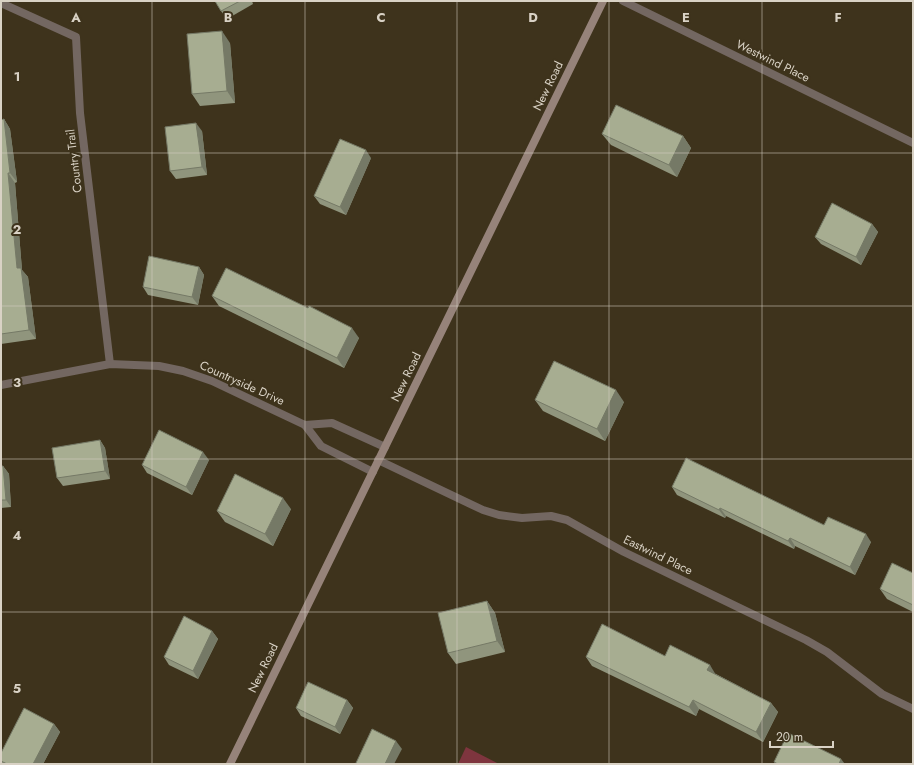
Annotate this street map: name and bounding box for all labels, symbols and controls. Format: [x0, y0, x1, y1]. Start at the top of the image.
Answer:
text: A [70, 8, 81, 27]
text: B [224, 8, 233, 27]
text: C [376, 8, 386, 27]
text: D [528, 8, 538, 27]
text: E [682, 8, 690, 27]
text: F [834, 8, 842, 27]
street label: Westwind Place [733, 35, 813, 87]
street label: New Road [528, 58, 568, 114]
text: 1 [14, 67, 20, 86]
street label: Country Trail [61, 128, 87, 194]
text: 2 [13, 220, 21, 239]
street label: New Road [386, 349, 426, 405]
street label: Countryside Drive [197, 356, 287, 410]
text: 3 [13, 373, 21, 392]
text: 4 [12, 526, 22, 545]
street label: Eastwind Place [620, 530, 696, 580]
street label: New Road [243, 640, 283, 696]
text: 5 [13, 679, 21, 698]
scale bar [770, 723, 833, 749]
text: 20 m [776, 728, 803, 746]

